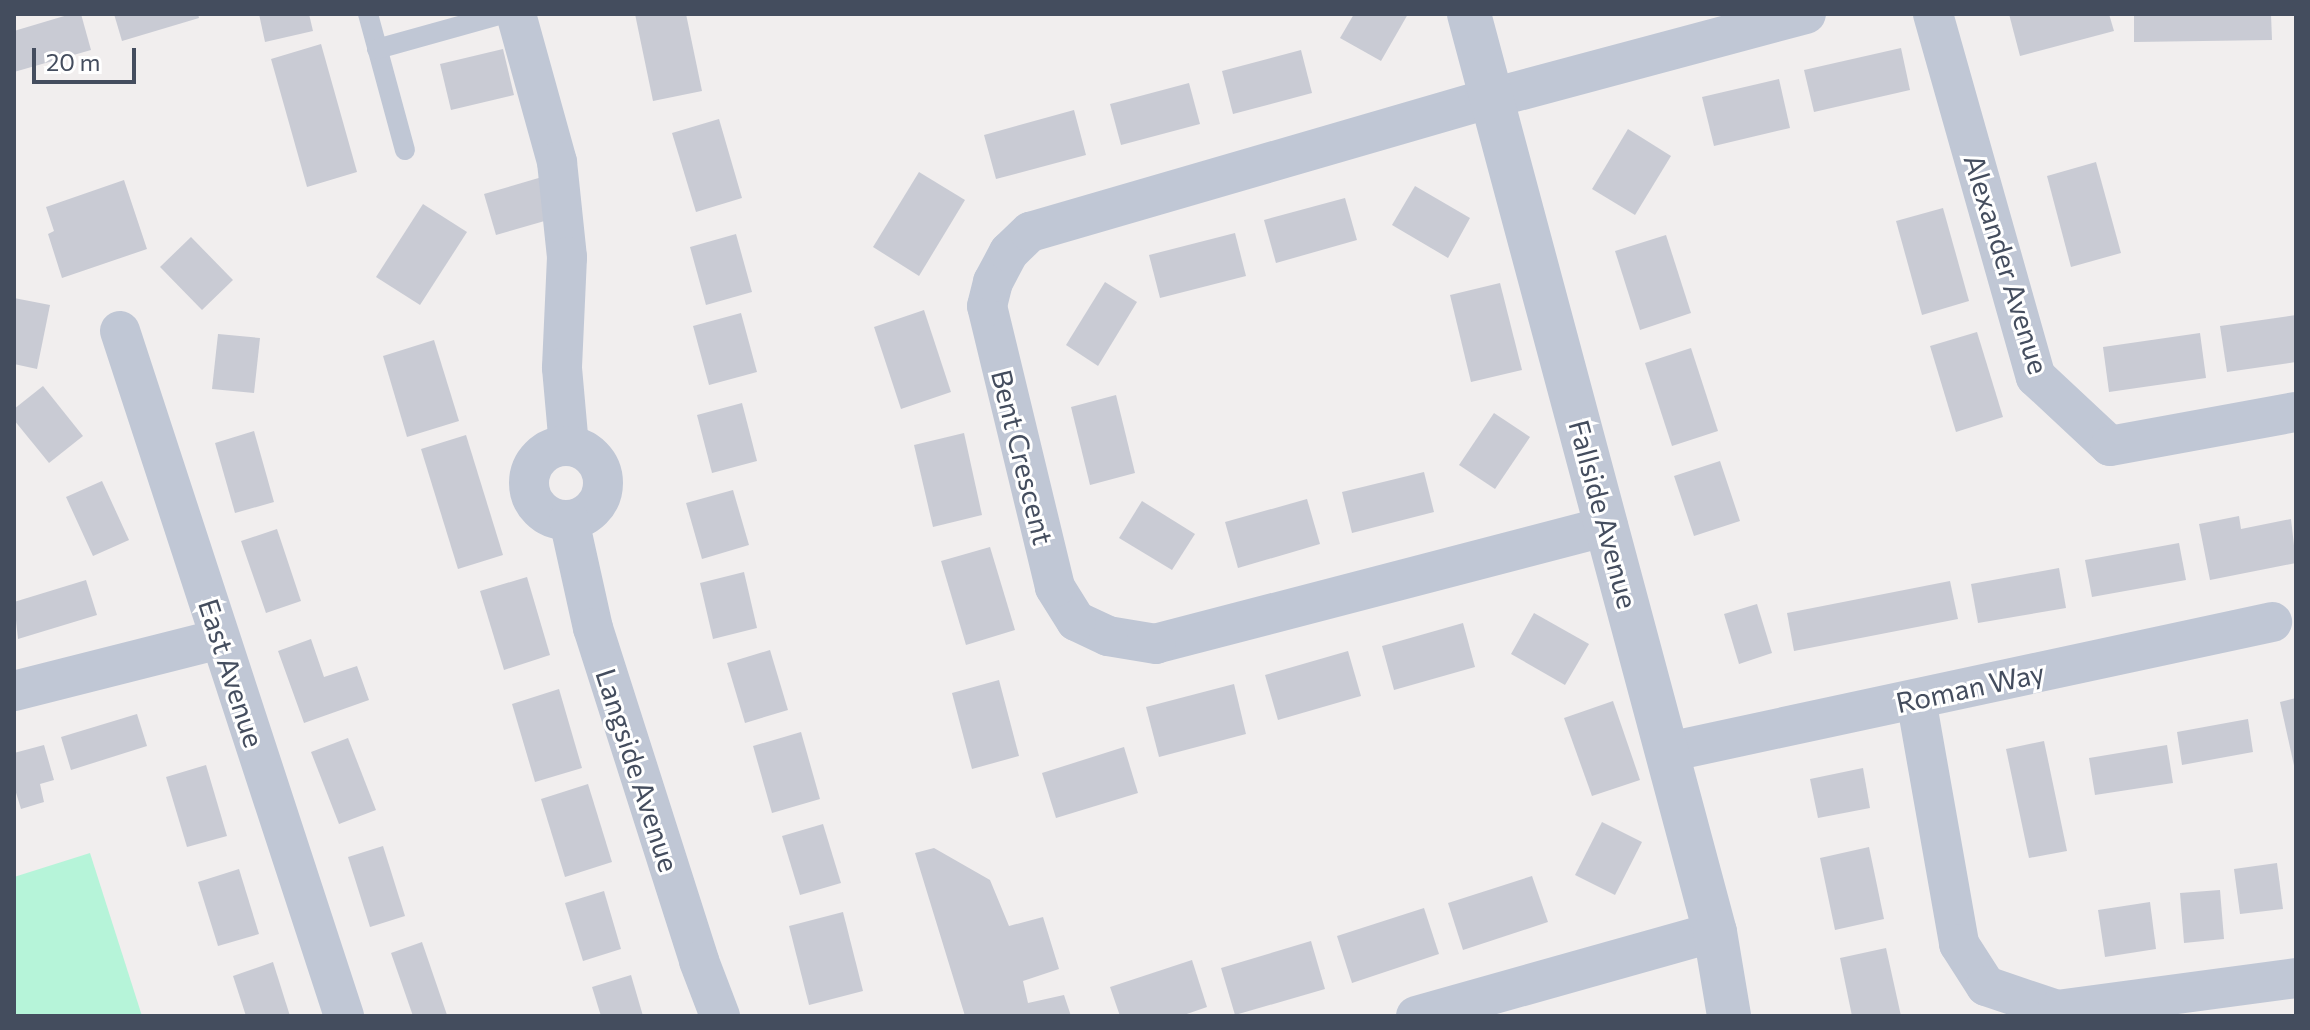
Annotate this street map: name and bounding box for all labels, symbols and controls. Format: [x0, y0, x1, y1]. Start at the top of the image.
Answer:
scale bar [36, 32, 140, 82]
text: 20 m [46, 47, 100, 76]
street label: Alexander Avenue [1958, 150, 2056, 378]
street label: Bent Crescent [985, 366, 1061, 548]
street label: Fallside Avenue [1563, 416, 1645, 612]
street label: East Avenue [192, 595, 272, 751]
street label: Roman Way [1893, 655, 2047, 719]
street label: Langside Avenue [589, 664, 687, 876]

